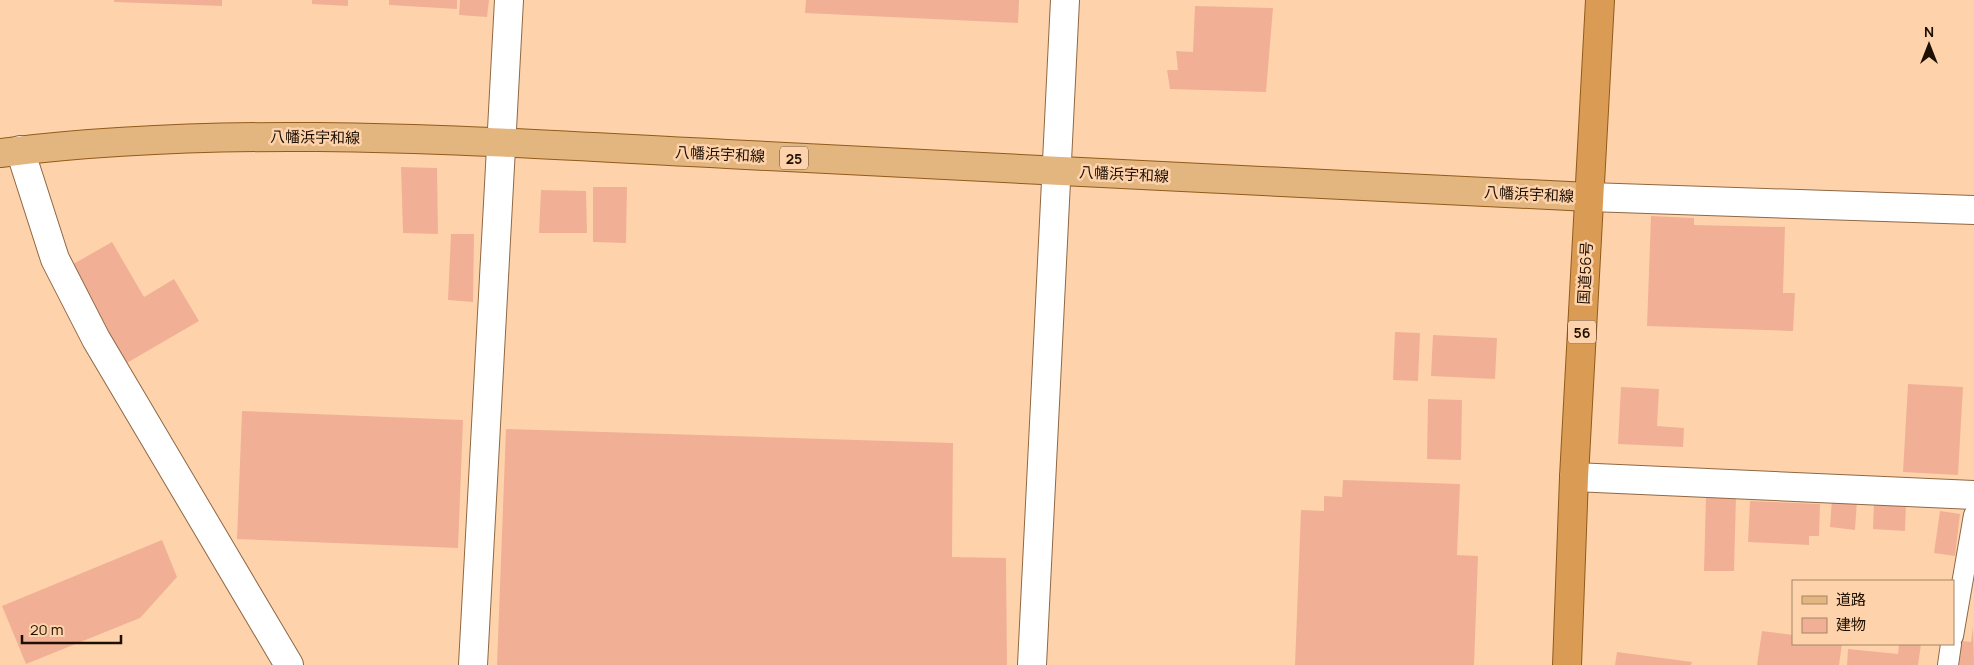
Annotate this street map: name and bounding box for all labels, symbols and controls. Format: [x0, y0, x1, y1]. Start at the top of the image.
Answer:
north arrow [1904, 20, 1954, 70]
text: N [1924, 22, 1934, 41]
street label: 八幡浜宇和線 [270, 126, 360, 148]
street label: 八幡浜宇和線 [675, 141, 765, 167]
road number: 25 [780, 146, 808, 170]
street label: 八幡浜宇和線 [1079, 161, 1169, 187]
street label: 八幡浜宇和線 [1484, 181, 1574, 207]
street label: 国道56号 [1573, 241, 1597, 305]
road number: 56 [1568, 321, 1596, 344]
legend [1792, 580, 1954, 645]
text: 道路 [1836, 589, 1866, 610]
scale bar [22, 612, 121, 644]
text: 建物 [1836, 614, 1866, 635]
text: 20 m [30, 619, 63, 640]

